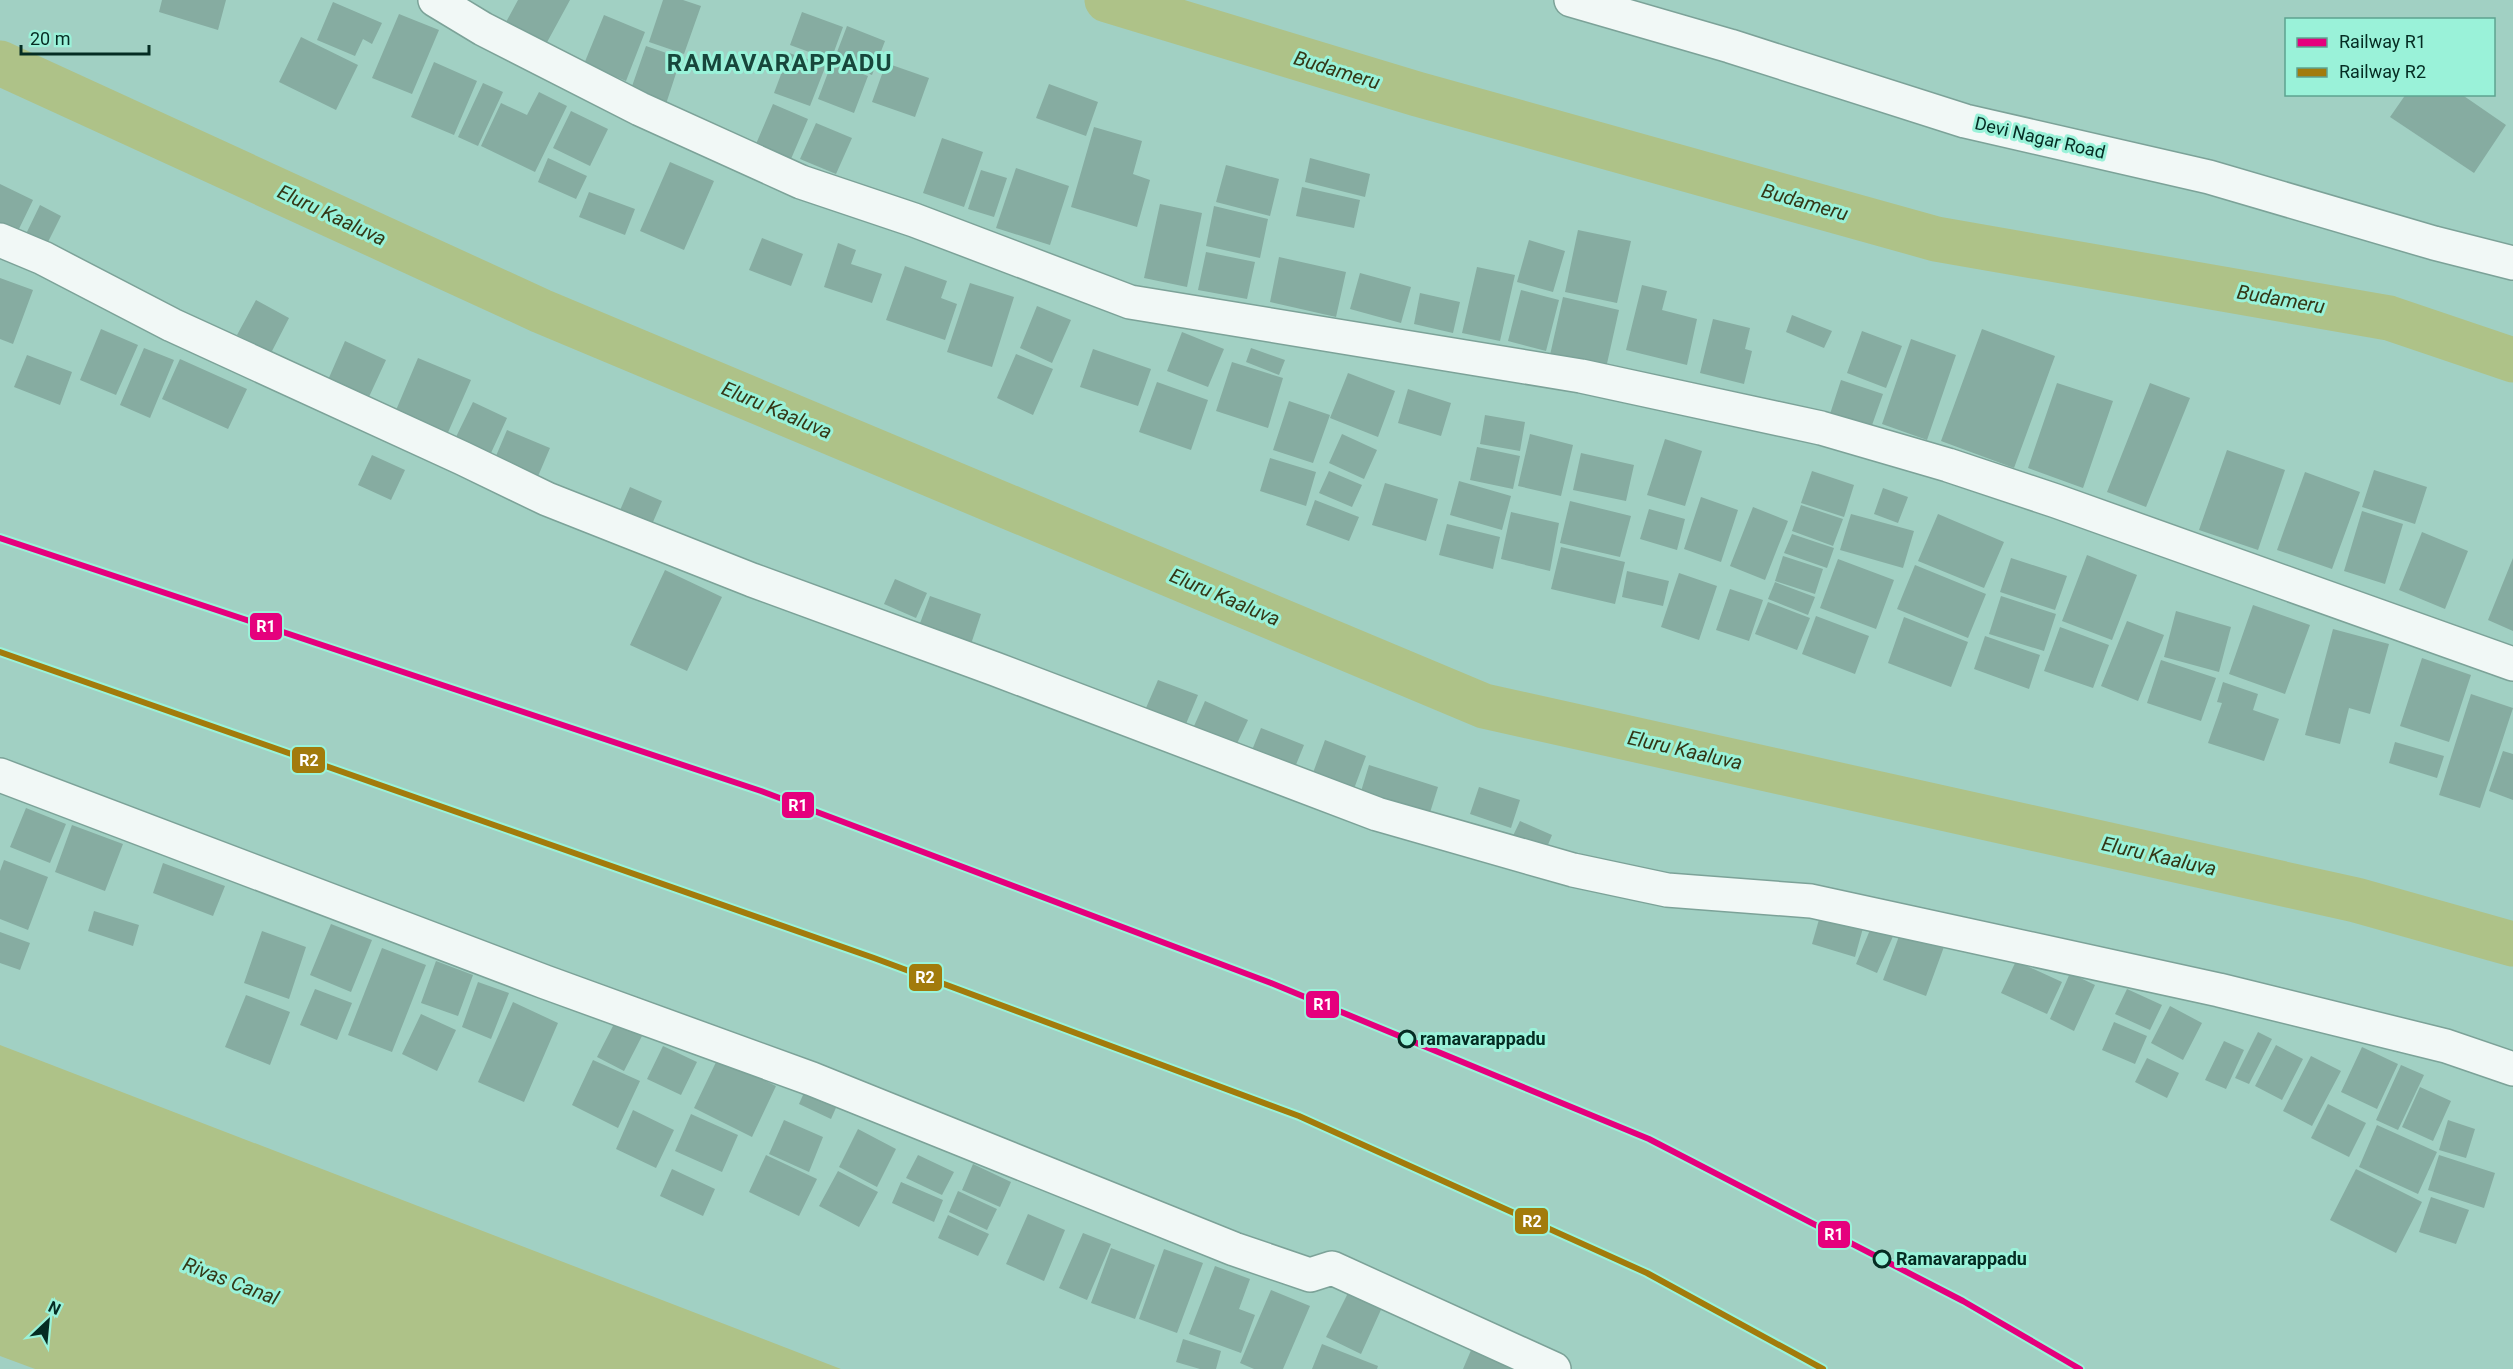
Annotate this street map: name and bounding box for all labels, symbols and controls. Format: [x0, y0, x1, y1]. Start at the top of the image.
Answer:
scale bar [21, 18, 148, 56]
legend [2285, 18, 2495, 96]
text: 20 m [30, 28, 70, 49]
text: Railway R1 [2339, 31, 2426, 52]
water label: Budameru [1291, 46, 1383, 95]
district label: RAMAVARAPPADU [667, 49, 893, 77]
text: Railway R2 [2339, 61, 2426, 82]
street label: Devi Nagar Road [1973, 112, 2107, 163]
water label: Budameru [1759, 178, 1851, 226]
water label: Eluru Kaaluva [274, 179, 390, 251]
water label: Budameru [2235, 279, 2327, 319]
water label: Eluru Kaaluva [718, 376, 836, 444]
water label: Eluru Kaaluva [1166, 563, 1284, 631]
line badge: R1 [249, 612, 283, 641]
text: R1 [256, 617, 276, 636]
water label: Eluru Kaaluva [1625, 725, 1745, 775]
line badge: R2 [291, 746, 326, 774]
text: R2 [299, 751, 319, 770]
line badge: R1 [781, 791, 815, 819]
text: R1 [788, 796, 808, 815]
water label: Eluru Kaaluva [2099, 831, 2219, 881]
line badge: R2 [908, 963, 943, 992]
text: R2 [915, 968, 935, 987]
line badge: R1 [1305, 990, 1340, 1019]
text: R1 [1313, 995, 1333, 1014]
place label: ramavarappadu [1420, 1028, 1546, 1049]
marker: ramavarappadu [1398, 1030, 1416, 1048]
line badge: R2 [1514, 1207, 1549, 1235]
text: R2 [1522, 1212, 1542, 1231]
line badge: R1 [1817, 1220, 1851, 1249]
text: R1 [1824, 1225, 1844, 1244]
place label: Ramavarappadu [1896, 1248, 2027, 1269]
marker: Ramavarappadu [1873, 1250, 1891, 1268]
water label: Rivas Canal [180, 1252, 283, 1310]
north arrow [18, 1291, 78, 1351]
text: N [45, 1297, 64, 1319]

